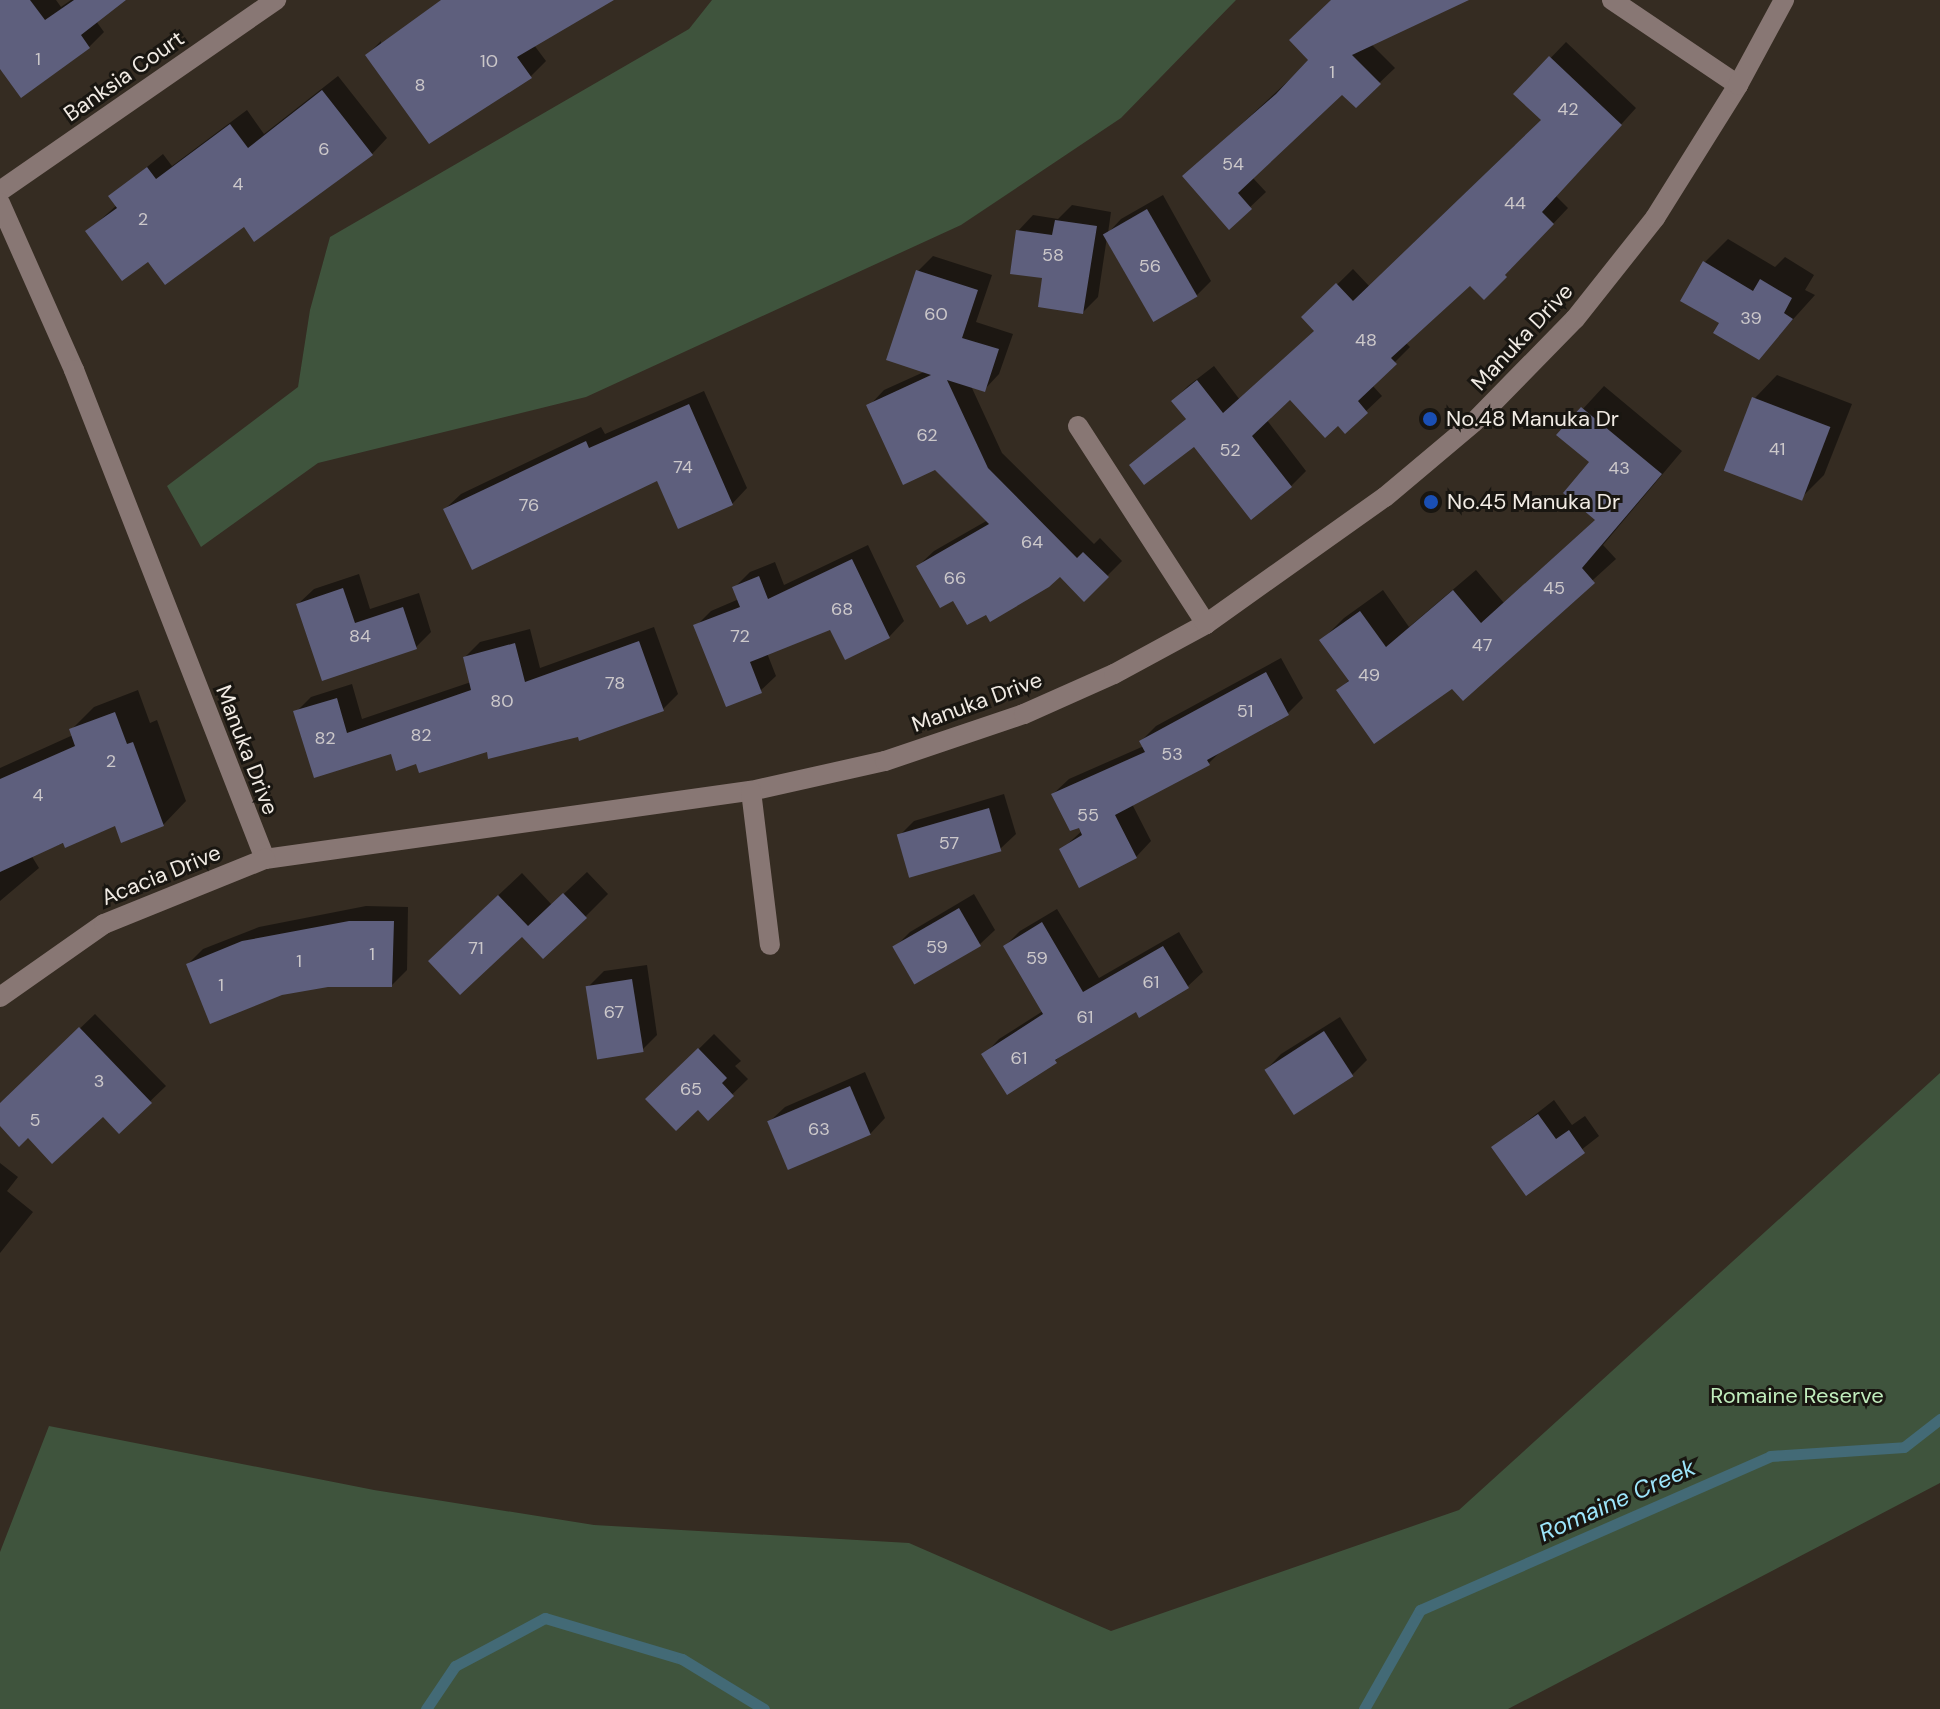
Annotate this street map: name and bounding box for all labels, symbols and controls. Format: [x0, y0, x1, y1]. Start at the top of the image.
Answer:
street label: Banksia Court [59, 25, 189, 127]
house number: 1 [35, 48, 41, 70]
house number: 10 [480, 50, 498, 72]
house number: 1 [1329, 61, 1335, 83]
house number: 8 [415, 74, 425, 96]
house number: 42 [1557, 98, 1579, 120]
house number: 6 [318, 138, 330, 160]
house number: 54 [1222, 153, 1244, 175]
house number: 4 [233, 173, 243, 195]
house number: 44 [1504, 192, 1526, 214]
house number: 2 [138, 208, 148, 230]
house number: 58 [1042, 244, 1064, 266]
house number: 56 [1139, 255, 1161, 277]
street label: Manuka Drive [1466, 278, 1578, 396]
house number: 60 [924, 303, 948, 325]
house number: 39 [1740, 307, 1762, 329]
house number: 48 [1355, 329, 1377, 351]
place label: No.48 Manuka Dr [1446, 406, 1619, 432]
marker: No.48 Manuka Dr [1421, 410, 1439, 428]
house number: 62 [916, 424, 938, 446]
house number: 41 [1769, 438, 1785, 460]
house number: 52 [1219, 439, 1241, 461]
house number: 74 [673, 456, 693, 478]
house number: 43 [1608, 457, 1630, 479]
place label: No.45 Manuka Dr [1447, 489, 1620, 515]
marker: No.45 Manuka Dr [1422, 493, 1440, 511]
house number: 76 [519, 494, 539, 516]
house number: 64 [1021, 531, 1043, 553]
house number: 66 [944, 567, 966, 589]
house number: 45 [1543, 577, 1565, 599]
house number: 68 [831, 598, 853, 620]
house number: 84 [349, 625, 371, 647]
house number: 72 [730, 625, 750, 647]
house number: 47 [1472, 634, 1492, 656]
house number: 49 [1358, 664, 1380, 686]
street label: Manuka Drive [908, 666, 1046, 738]
house number: 78 [605, 672, 625, 694]
street label: Manuka Drive [210, 681, 284, 819]
house number: 80 [490, 690, 514, 712]
house number: 51 [1237, 700, 1253, 722]
house number: 82 [410, 724, 432, 746]
house number: 82 [314, 727, 336, 749]
house number: 53 [1161, 743, 1183, 765]
house number: 2 [106, 750, 116, 772]
house number: 4 [33, 784, 43, 806]
house number: 55 [1077, 804, 1099, 826]
house number: 57 [939, 832, 959, 854]
street label: Acacia Drive [97, 839, 225, 911]
house number: 59 [926, 936, 948, 958]
house number: 71 [468, 937, 484, 959]
house number: 1 [369, 943, 375, 965]
house number: 59 [1026, 947, 1048, 969]
house number: 1 [296, 950, 302, 972]
house number: 61 [1143, 971, 1159, 993]
house number: 1 [218, 974, 224, 996]
house number: 67 [604, 1001, 624, 1023]
house number: 61 [1077, 1006, 1093, 1028]
house number: 61 [1011, 1047, 1027, 1069]
house number: 3 [94, 1070, 104, 1092]
house number: 65 [680, 1078, 702, 1100]
house number: 5 [30, 1109, 40, 1131]
house number: 63 [808, 1118, 830, 1140]
park label: Romaine Reserve [1710, 1383, 1884, 1409]
water label: Romaine Creek [1534, 1453, 1700, 1547]

